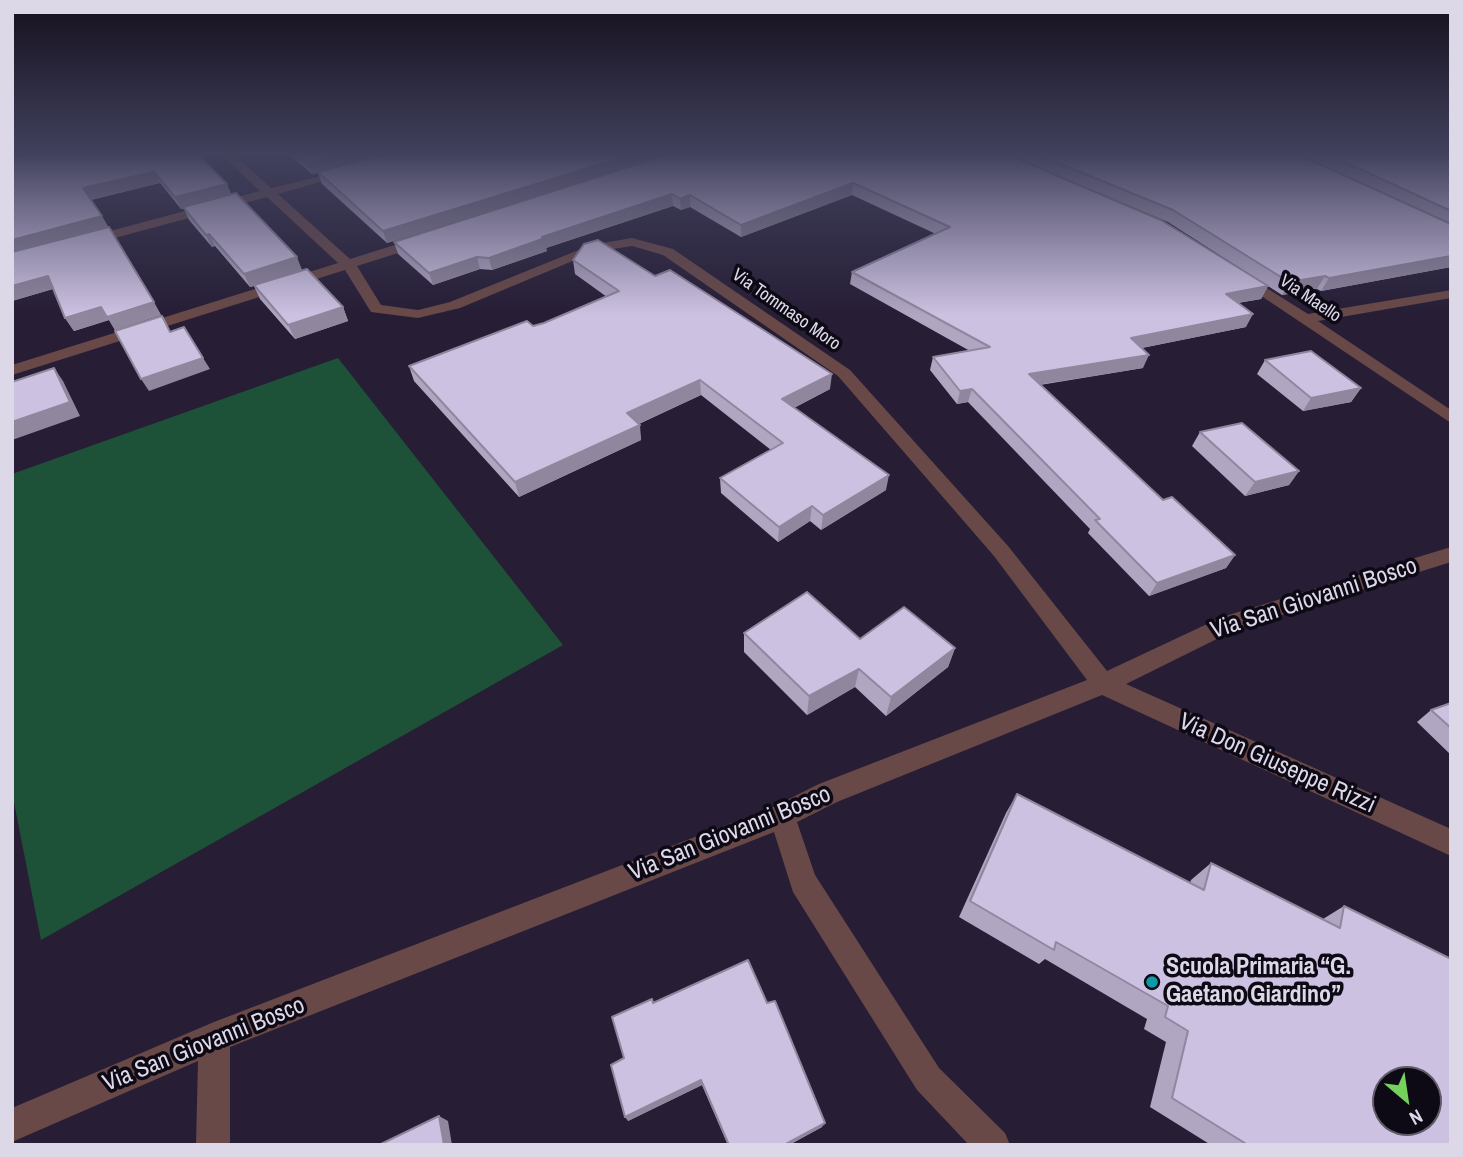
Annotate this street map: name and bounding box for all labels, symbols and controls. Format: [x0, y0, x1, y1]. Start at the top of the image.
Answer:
street label: Via Tommaso Moro [727, 265, 845, 355]
street label: Via Maello [1275, 271, 1345, 327]
street label: Via San Giovanni Bosco [1207, 552, 1421, 646]
street label: Via Don Giuseppe Rizzi [1174, 708, 1380, 820]
street label: Via San Giovanni Bosco [625, 780, 835, 888]
place label: Scuola Primaria “G. Gaetano Giardino” [1166, 954, 1351, 1010]
marker: Scuola Primaria “G. Gaetano Giardino” [1144, 974, 1160, 990]
street label: Via San Giovanni Bosco [99, 991, 309, 1099]
north arrow [1372, 1066, 1442, 1136]
text: N [1405, 1104, 1427, 1132]

